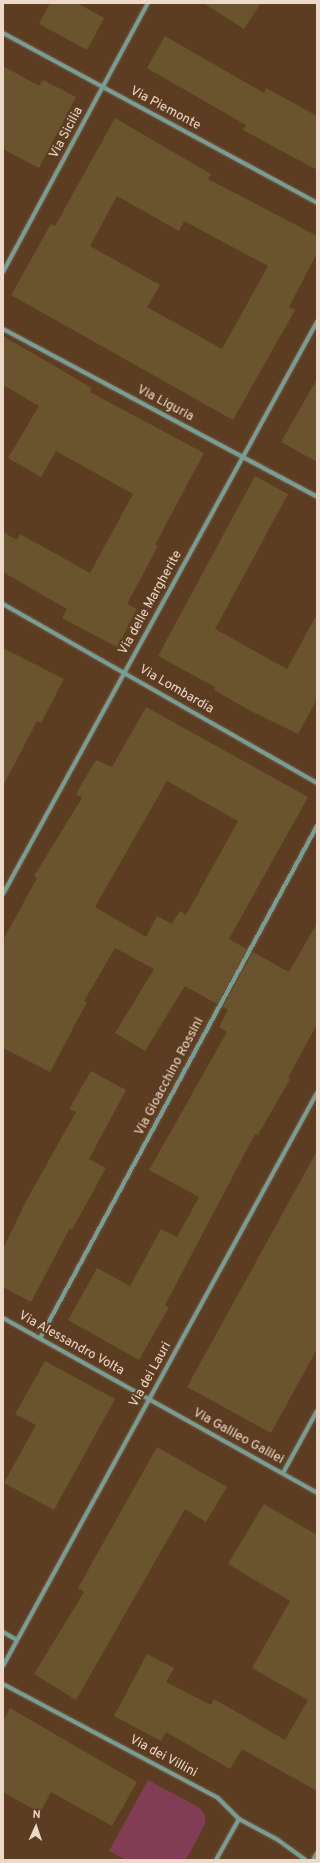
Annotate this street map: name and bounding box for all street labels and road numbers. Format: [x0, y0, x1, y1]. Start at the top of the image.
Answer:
street label: Via Piemonte [127, 84, 203, 134]
street label: Via Sicilia [47, 105, 87, 161]
street label: Via Liguria [134, 383, 196, 425]
street label: Via delle Margherite [116, 548, 186, 658]
street label: Via Lombardia [136, 662, 216, 718]
street label: Via Gioacchino Rossini [132, 1015, 208, 1139]
street label: Via Alessandro Volta [15, 1308, 127, 1380]
street label: Via dei Lauri [127, 1340, 175, 1410]
street label: Via Galileo Galilei [190, 1406, 286, 1468]
street label: Via dei Villini [126, 1733, 200, 1781]

